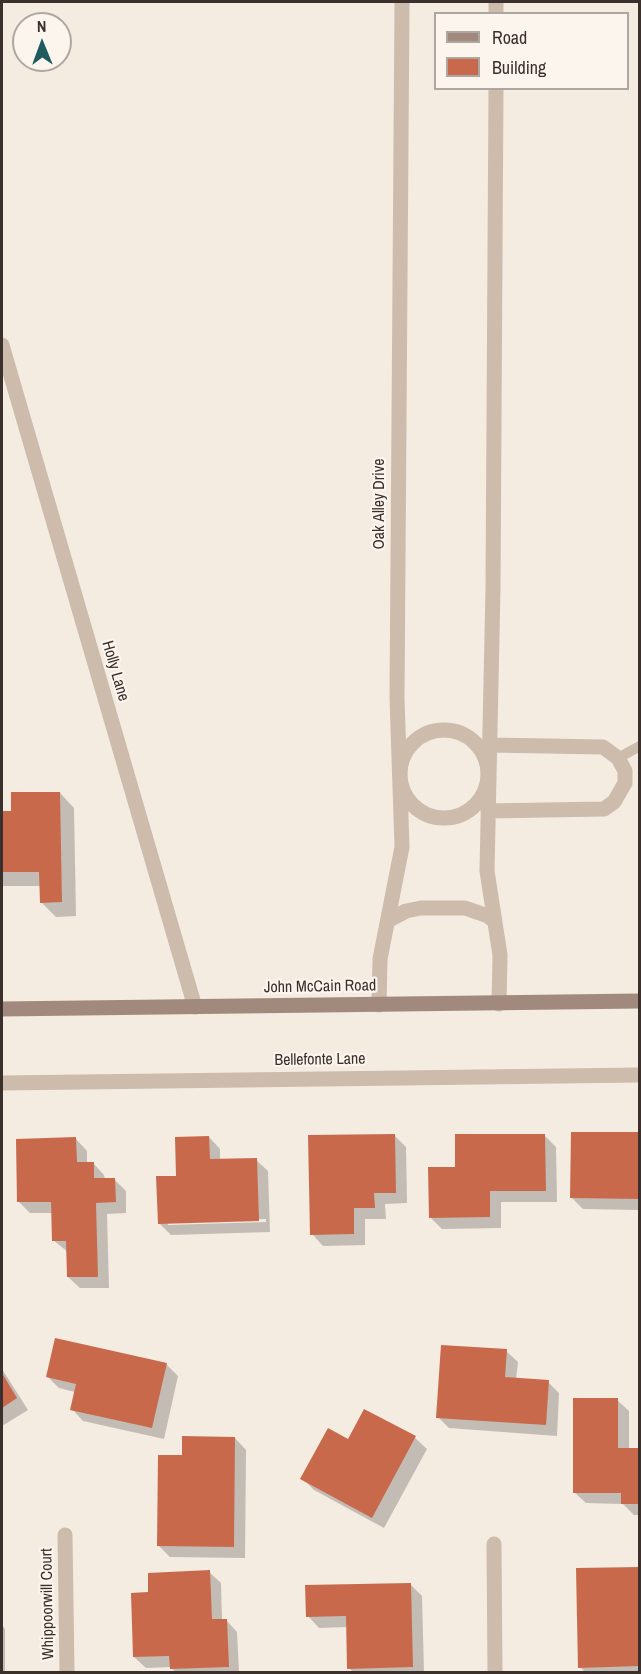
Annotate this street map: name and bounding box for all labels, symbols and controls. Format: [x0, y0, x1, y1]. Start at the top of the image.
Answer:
north arrow [12, 12, 72, 72]
legend [434, 12, 629, 90]
text: N [37, 15, 47, 37]
text: Road [492, 25, 527, 50]
text: Building [492, 55, 546, 80]
street label: Oak Alley Drive [370, 458, 390, 550]
street label: Holly Lane [97, 639, 133, 703]
street label: John McCain Road [264, 976, 376, 998]
street label: Bellefonte Lane [274, 1050, 366, 1070]
street label: Whippoorwill Court [37, 1548, 59, 1660]

